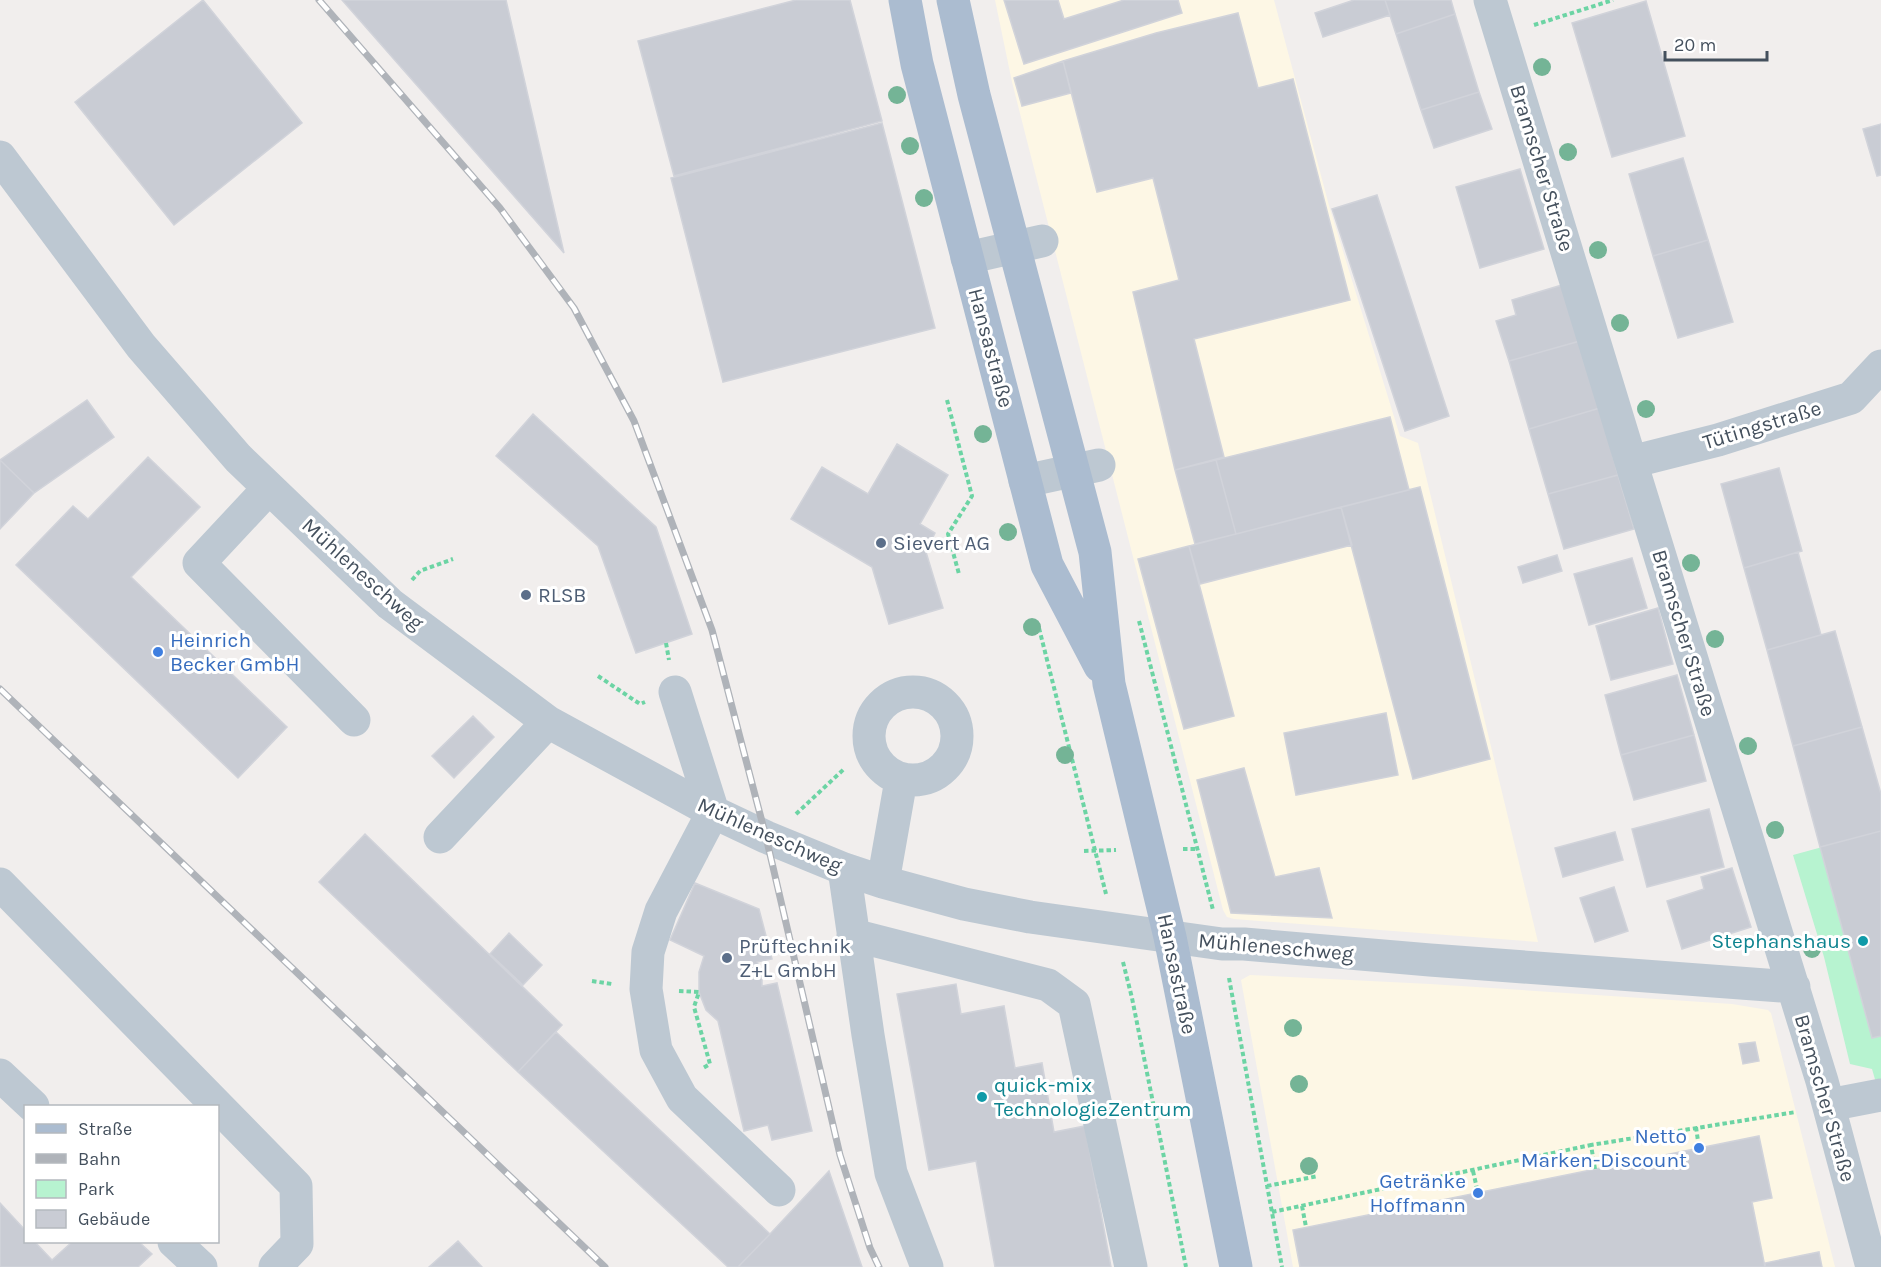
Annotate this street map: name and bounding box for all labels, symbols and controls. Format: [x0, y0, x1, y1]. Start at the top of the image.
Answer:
scale bar [1665, 24, 1767, 62]
text: 20 m [1674, 34, 1716, 56]
street label: Bramscher Straße [1505, 82, 1579, 254]
street label: Hansastraße [964, 286, 1018, 410]
street label: Tütingstraße [1700, 396, 1824, 454]
street label: Mühleneschweg [297, 513, 429, 635]
place label: Sievert AG [893, 531, 990, 555]
marker: Sievert AG [874, 536, 888, 550]
street label: Bramscher Straße [1647, 547, 1721, 719]
place label: RLSB [538, 583, 586, 607]
marker: RLSB [519, 588, 533, 602]
place label: Heinrich Becker GmbH [170, 628, 300, 676]
marker: Heinrich Becker GmbH [151, 645, 165, 659]
street label: Mühleneschweg [694, 792, 846, 878]
street label: Hansastraße [1153, 912, 1201, 1036]
street label: Mühleneschweg [1197, 928, 1355, 966]
place label: Stephanshaus [1711, 929, 1851, 953]
place label: Prüftechnik Z+L GmbH [739, 934, 851, 982]
marker: Stephanshaus [1856, 934, 1870, 948]
marker: Prüftechnik Z+L GmbH [720, 951, 734, 965]
street label: Bramscher Straße [1790, 1011, 1860, 1185]
place label: quick-mix TechnologieZentrum [994, 1073, 1191, 1121]
marker: quick-mix TechnologieZentrum [975, 1090, 989, 1104]
legend [24, 1105, 219, 1243]
text: Straße [78, 1118, 132, 1140]
place label: Netto Marken-Discount [1521, 1124, 1687, 1172]
marker: Netto Marken-Discount [1692, 1141, 1706, 1155]
text: Bahn [78, 1148, 121, 1170]
place label: Getränke Hoffmann [1370, 1169, 1466, 1217]
text: Park [78, 1178, 115, 1200]
marker: Getränke Hoffmann [1471, 1186, 1485, 1200]
text: Gebäude [78, 1208, 150, 1230]

